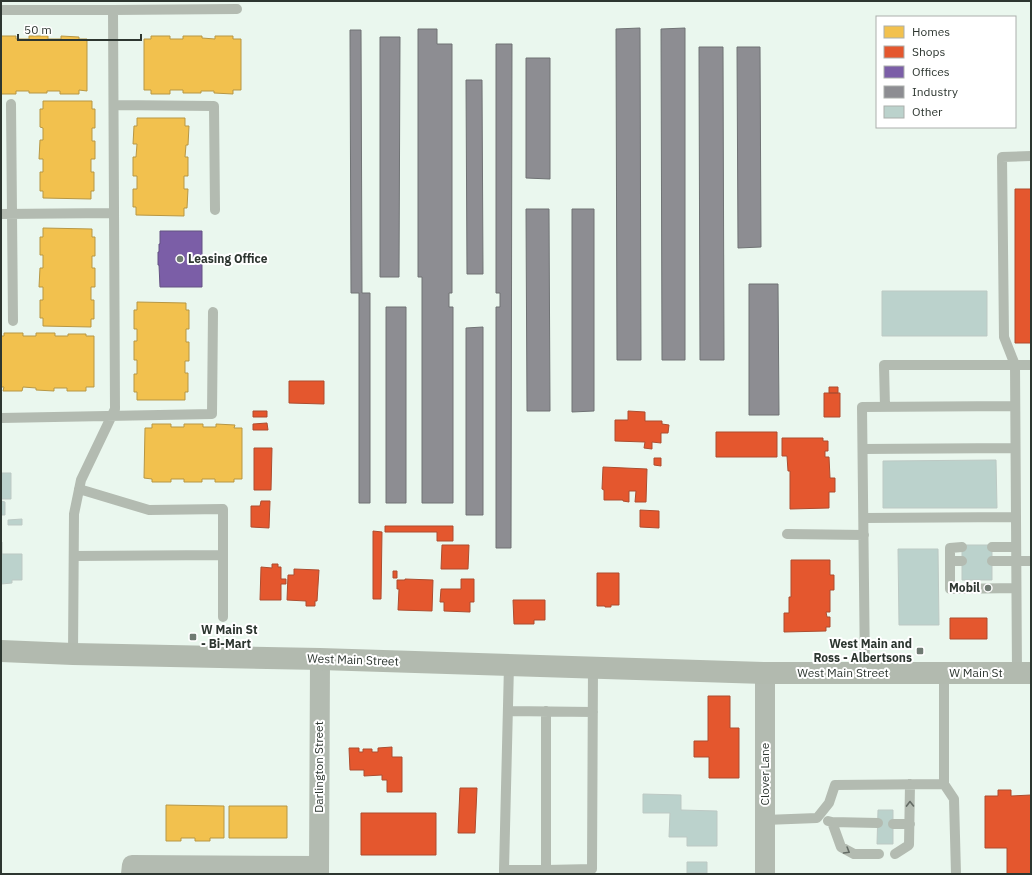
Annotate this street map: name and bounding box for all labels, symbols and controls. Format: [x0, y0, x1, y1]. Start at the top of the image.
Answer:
scale bar [18, 16, 141, 42]
legend [876, 16, 1016, 128]
text: 50 m [24, 22, 52, 37]
text: Homes [912, 24, 950, 39]
text: Shops [912, 44, 945, 59]
text: Offices [912, 64, 950, 79]
text: Industry [912, 84, 958, 99]
text: Other [912, 104, 943, 119]
place label: Leasing Office [188, 251, 268, 266]
marker: Leasing Office [175, 254, 185, 264]
place label: Mobil [949, 580, 980, 595]
marker: Mobil [983, 583, 993, 593]
place label: W Main St - Bi-Mart [201, 622, 258, 651]
marker: W Main St - Bi-Mart [188, 632, 198, 642]
place label: West Main and Ross - Albertsons [813, 636, 912, 665]
marker: West Main and Ross - Albertsons [915, 646, 925, 656]
street label: West Main Street [307, 650, 399, 669]
street label: West Main Street [797, 665, 889, 680]
street label: W Main St [949, 665, 1003, 680]
street label: Darlington Street [311, 721, 326, 813]
street label: Clover Lane [757, 742, 772, 805]
one-way arrow [906, 801, 914, 807]
one-way arrow [843, 846, 850, 853]

